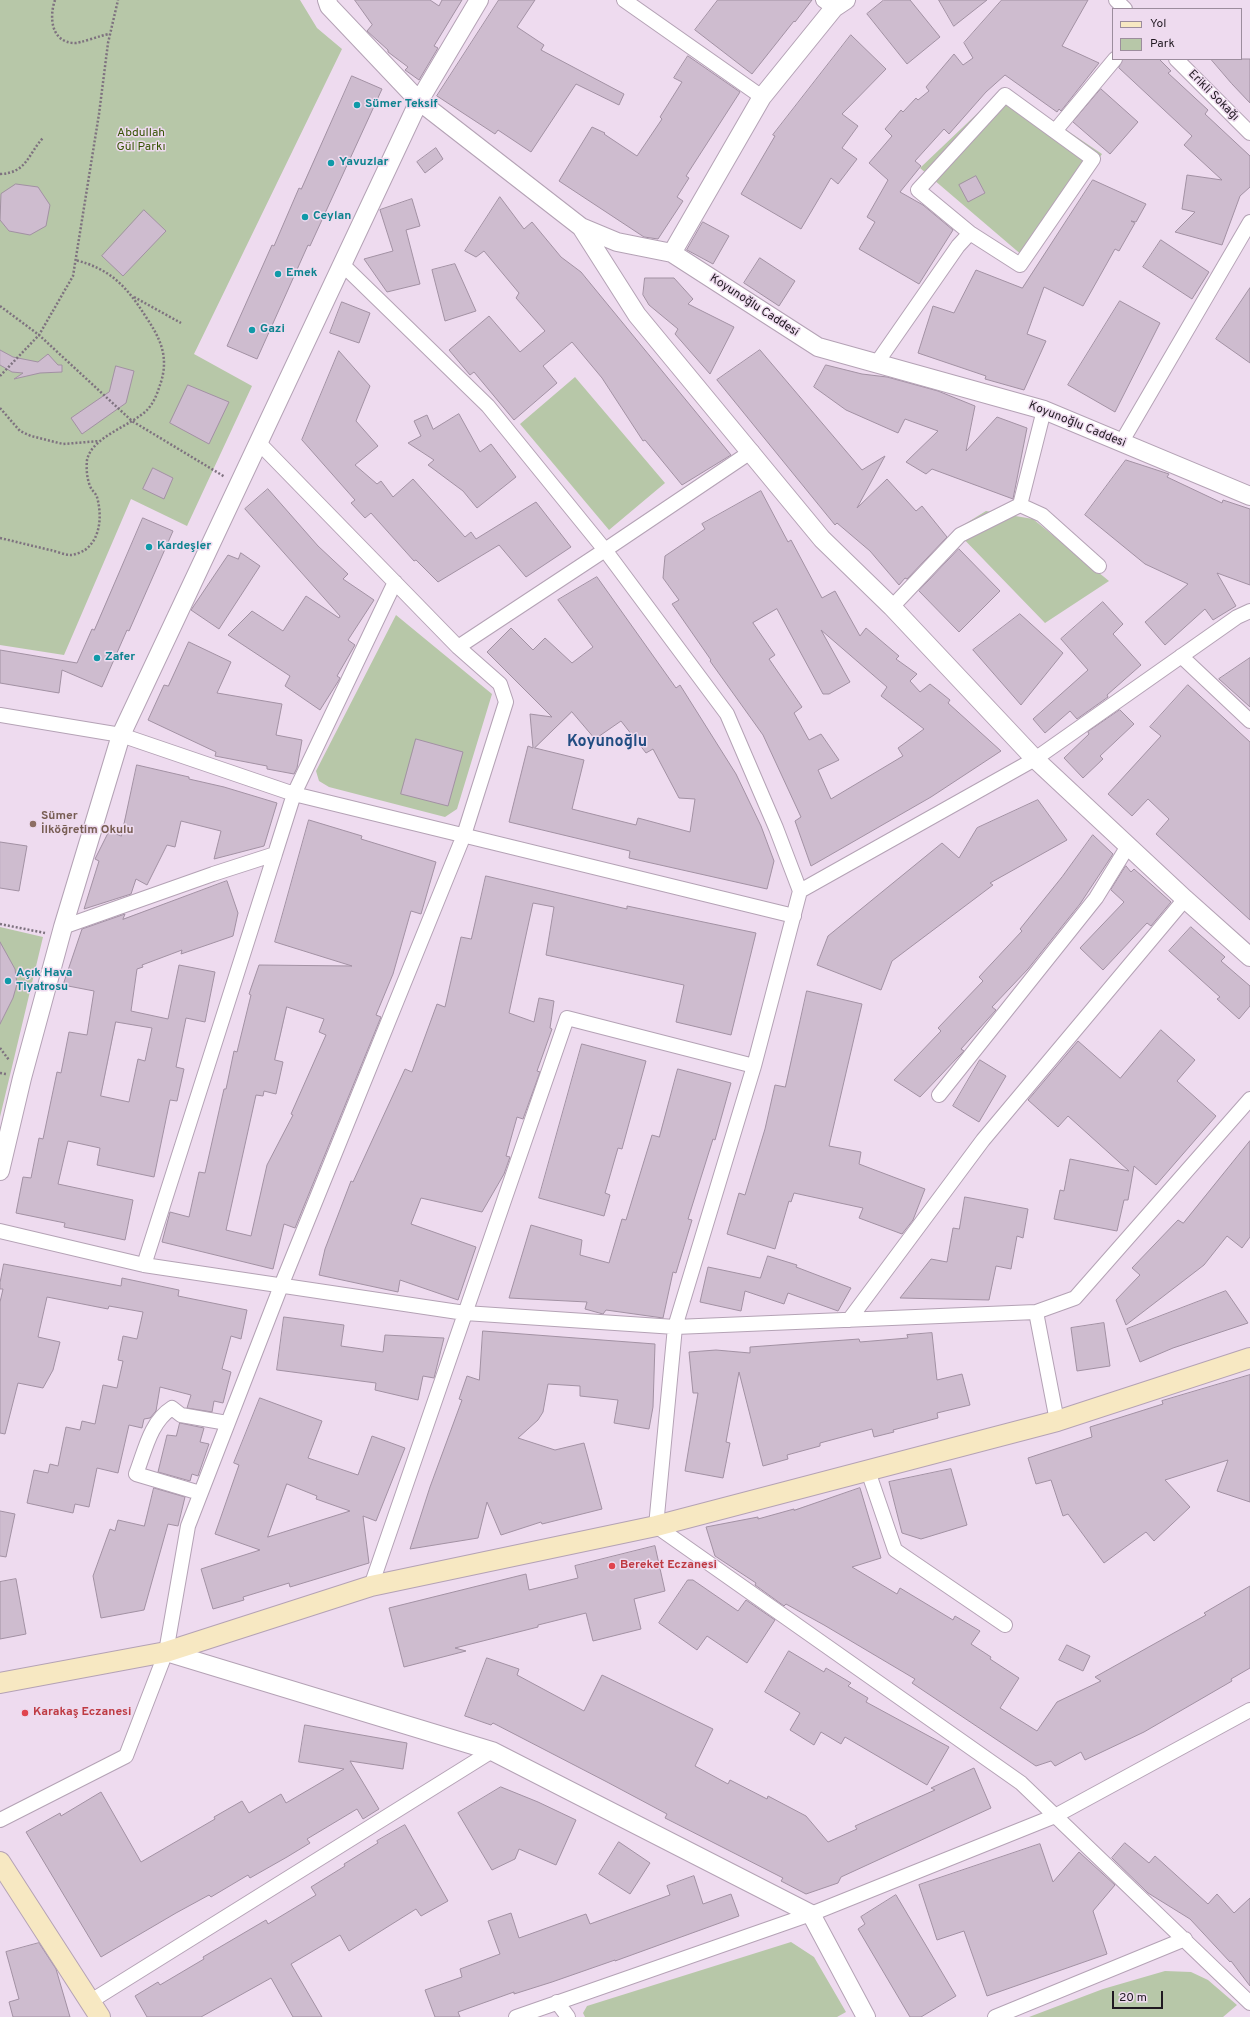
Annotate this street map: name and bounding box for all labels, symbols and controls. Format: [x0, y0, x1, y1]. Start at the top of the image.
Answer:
legend [1112, 8, 1242, 60]
text: Yol [1150, 16, 1166, 32]
text: Park [1150, 36, 1175, 52]
street label: Erikli Sokağı [1184, 67, 1242, 125]
place label: Sümer Teksif [365, 98, 438, 112]
marker: Sümer Teksif [352, 100, 362, 110]
park label: Abdullah Gül Parkı [117, 127, 165, 155]
place label: Yavuzlar [339, 156, 388, 170]
marker: Yavuzlar [326, 158, 336, 168]
place label: Ceylan [313, 210, 351, 224]
marker: Ceylan [300, 212, 310, 222]
place label: Emek [286, 267, 317, 281]
marker: Emek [273, 269, 283, 279]
street label: Koyunoğlu Caddesi [707, 272, 801, 340]
place label: Gazi [260, 323, 285, 337]
marker: Gazi [247, 325, 257, 335]
street label: Koyunoğlu Caddesi [1026, 399, 1128, 451]
place label: Kardeşler [157, 540, 211, 554]
marker: Kardeşler [144, 542, 154, 552]
place label: Zafer [105, 651, 135, 665]
marker: Zafer [92, 653, 102, 663]
district label: Koyunoğlu [567, 733, 647, 753]
place label: Sümer İlköğretim Okulu [41, 810, 134, 838]
marker: Sümer İlköğretim Okulu [28, 819, 38, 829]
place label: Açık Hava Tiyatrosu [16, 967, 72, 995]
marker: Açık Hava Tiyatrosu [3, 976, 13, 986]
place label: Bereket Eczanesi [620, 1559, 717, 1573]
marker: Bereket Eczanesi [607, 1561, 617, 1571]
place label: Karakaş Eczanesi [33, 1706, 131, 1720]
marker: Karakaş Eczanesi [20, 1708, 30, 1718]
scale bar [1114, 1983, 1165, 2009]
text: 20 m [1119, 1990, 1147, 2006]

